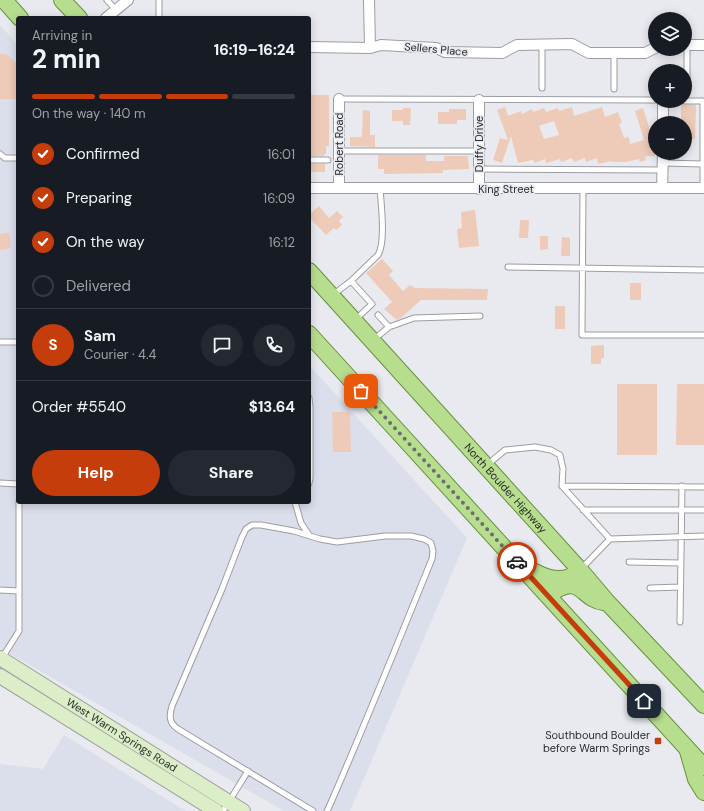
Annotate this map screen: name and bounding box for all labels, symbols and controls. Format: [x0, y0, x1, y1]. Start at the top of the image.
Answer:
map controls [648, 12, 692, 160]
button: layers [648, 12, 692, 56]
text: Arriving in [32, 27, 92, 44]
street label: Sellers Place [404, 39, 468, 59]
text: 16:19–16:24 [214, 40, 295, 60]
text: 2 min [32, 42, 101, 76]
button: + [648, 64, 692, 108]
text: On the way · 140 m [32, 105, 146, 122]
street label: Robert Road [332, 113, 346, 175]
street label: Duffy Drive [472, 116, 486, 172]
button: − [648, 116, 692, 160]
icon: check [32, 143, 54, 165]
text: Confirmed [66, 144, 140, 164]
text: 16:01 [267, 146, 295, 163]
street label: King Street [478, 182, 534, 196]
icon: check [32, 187, 54, 209]
text: Preparing [66, 188, 132, 208]
text: 16:09 [263, 190, 295, 207]
icon: check [32, 231, 54, 253]
text: On the way [66, 232, 145, 252]
text: 16:12 [269, 234, 295, 251]
text: Delivered [66, 276, 131, 296]
button: chat [201, 324, 243, 366]
button: phone [253, 324, 295, 366]
text: Sam [84, 326, 116, 346]
text: S [48, 335, 58, 355]
text: Courier · 4.4 [84, 346, 156, 363]
pin [344, 374, 378, 408]
icon: bag [350, 380, 372, 402]
text: Order #5540 [32, 397, 126, 417]
text: $13.64 [249, 397, 295, 417]
street label: North Boulder Highway [461, 440, 550, 536]
button: Help [32, 450, 160, 496]
button: Share [168, 450, 295, 496]
courier [497, 542, 537, 582]
icon: car [506, 551, 528, 573]
pin [627, 684, 661, 718]
icon: home [633, 690, 655, 712]
street label: West Warm Springs Road [64, 695, 180, 775]
place label: Southbound Boulder before Warm Springs [543, 728, 650, 755]
marker: Southbound Boulder before Warm Springs [653, 736, 663, 746]

